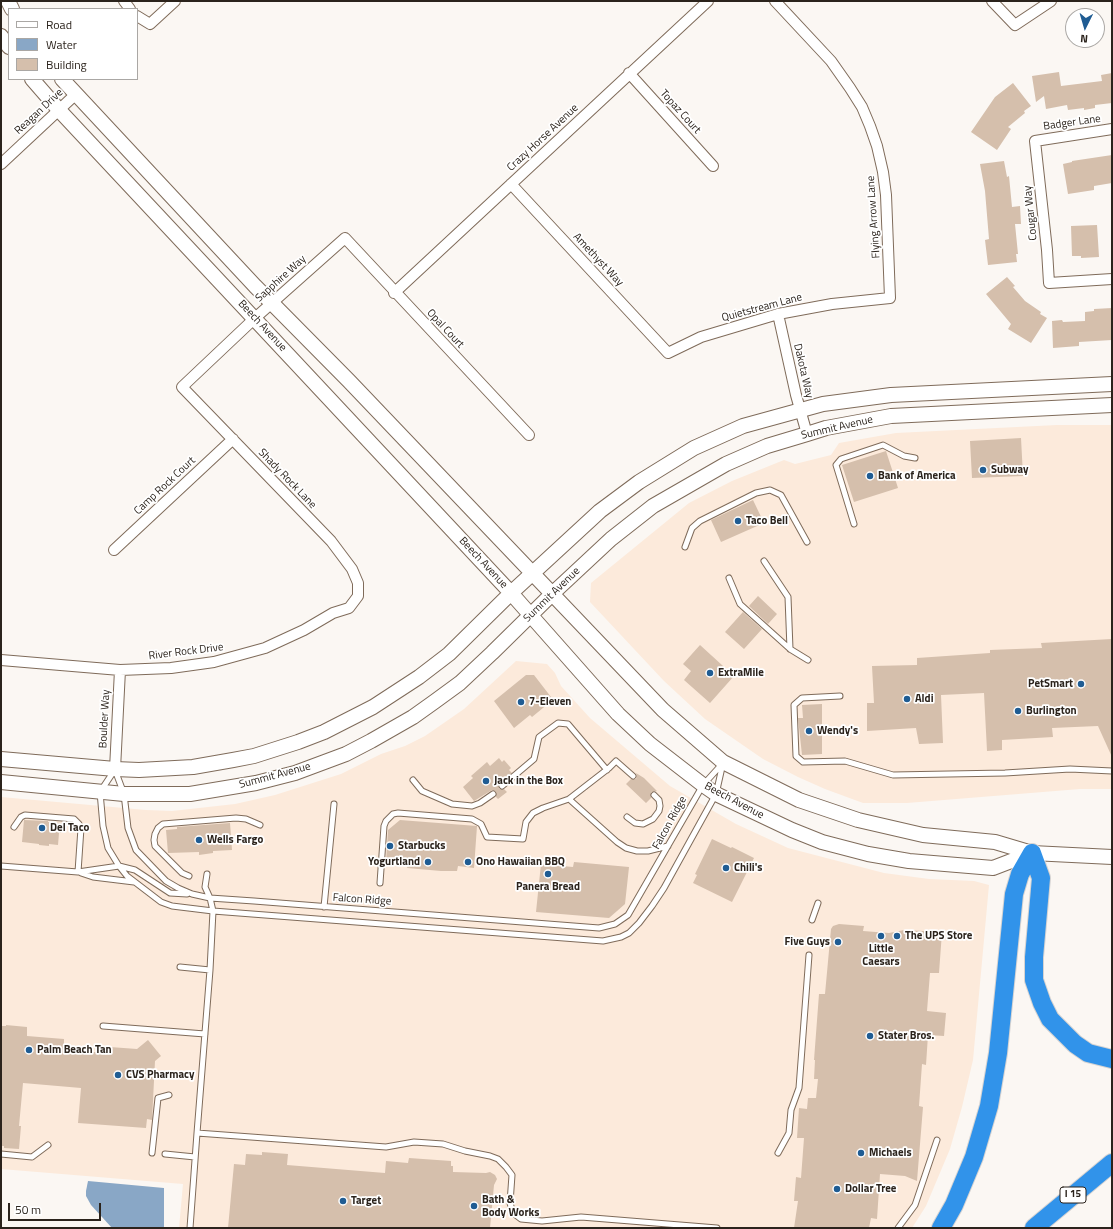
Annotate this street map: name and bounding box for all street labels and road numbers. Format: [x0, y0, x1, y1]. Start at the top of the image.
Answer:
street label: Reagan Drive [12, 86, 66, 138]
street label: Topaz Court [657, 87, 703, 137]
street label: Crazy Horse Avenue [505, 102, 581, 174]
street label: Badger Lane [1042, 112, 1102, 134]
street label: Flying Arrow Lane [865, 175, 883, 259]
street label: Cougar Way [1022, 185, 1040, 241]
street label: Amethyst Way [570, 231, 626, 289]
street label: Sapphire Way [253, 253, 309, 305]
street label: Quietstream Lane [720, 291, 804, 325]
street label: Beech Avenue [235, 298, 289, 354]
street label: Opal Court [424, 307, 466, 351]
street label: Dakota Way [790, 342, 816, 400]
street label: Summit Avenue [800, 413, 874, 443]
street label: Shady Rock Lane [255, 446, 319, 512]
street label: Camp Rock Court [132, 454, 198, 518]
street label: Beech Avenue [456, 535, 510, 591]
street label: Summit Avenue [521, 565, 583, 625]
street label: River Rock Drive [148, 641, 224, 663]
street label: Boulder Way [97, 689, 113, 749]
street label: Summit Avenue [238, 760, 312, 792]
street label: Beech Avenue [702, 780, 766, 822]
street label: Falcon Ridge [650, 794, 690, 852]
street label: Falcon Ridge [332, 891, 392, 909]
road number: I 15 [1060, 1187, 1086, 1203]

